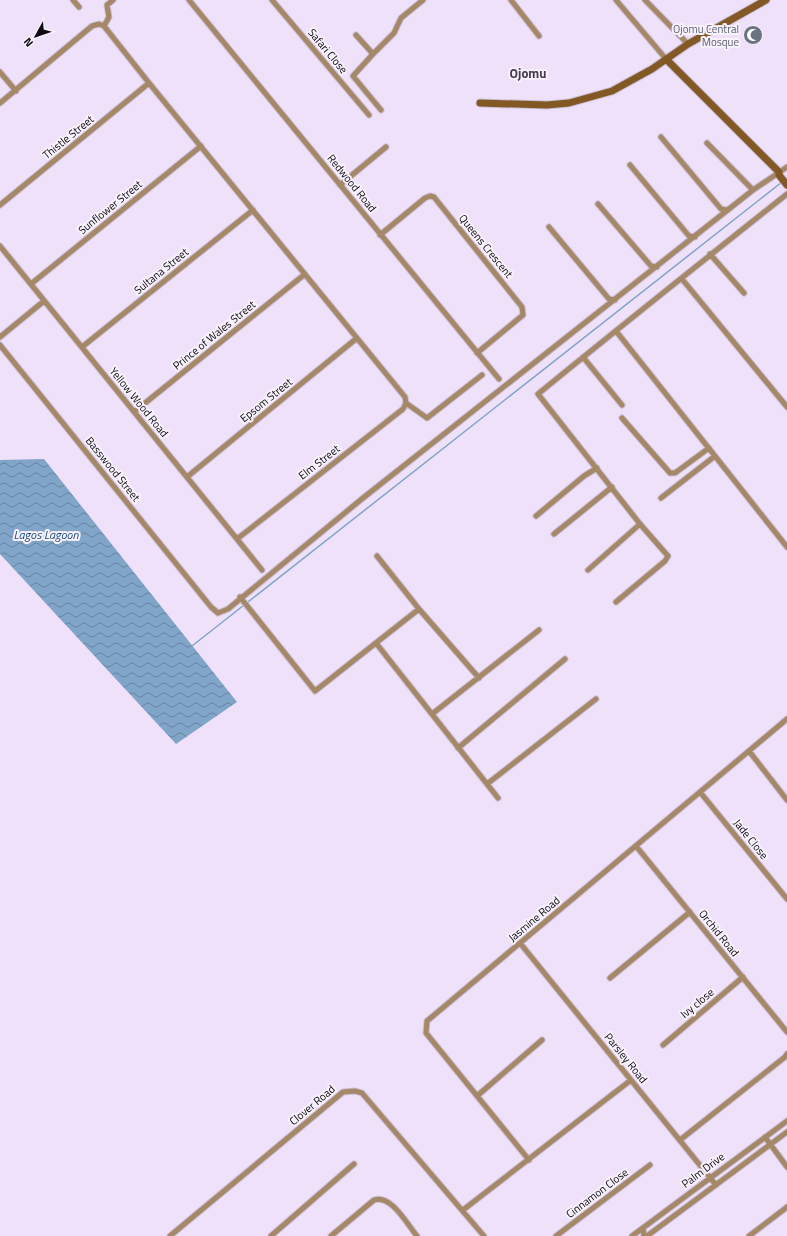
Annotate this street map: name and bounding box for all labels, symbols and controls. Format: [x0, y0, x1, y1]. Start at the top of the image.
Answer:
north arrow [16, 16, 56, 56]
place label: Ojomu Central Mosque [673, 21, 739, 50]
mosque icon: Ojomu Central Mosque [742, 24, 764, 46]
street label: Safari Close [304, 25, 352, 77]
text: N [20, 34, 37, 50]
district label: Ojomu [510, 63, 546, 83]
street label: Thistle Street [39, 111, 97, 163]
street label: Redwood Road [324, 151, 380, 215]
street label: Sunflower Street [75, 176, 145, 238]
street label: Queens Crescent [455, 211, 517, 281]
street label: Sultana Street [130, 244, 192, 298]
street label: Prince of Wales Street [169, 297, 259, 373]
street label: Yellow Wood Road [106, 364, 172, 440]
street label: Epsom Street [237, 374, 296, 426]
street label: Basswood Street [82, 433, 144, 505]
street label: Elm Street [295, 441, 343, 483]
water label: Lagos Lagoon [14, 525, 79, 544]
street label: Jade Close [730, 816, 772, 863]
street label: Jasmine Road [505, 892, 563, 945]
street label: Orchid Road [695, 906, 743, 960]
street label: Ivy close [677, 984, 718, 1022]
street label: Parsley Road [601, 1029, 651, 1087]
street label: Clover Road [286, 1081, 338, 1129]
street label: Palm Drive [678, 1148, 728, 1191]
street label: Cinnamon Close [563, 1164, 632, 1222]

